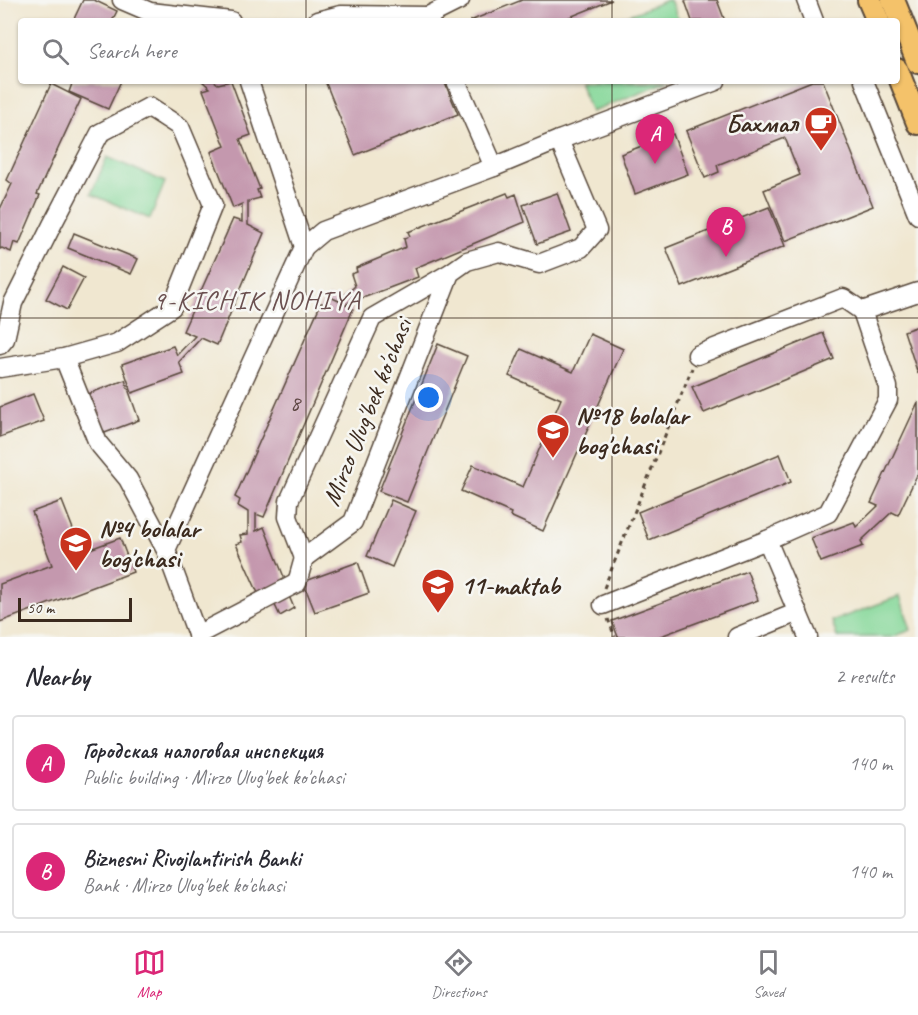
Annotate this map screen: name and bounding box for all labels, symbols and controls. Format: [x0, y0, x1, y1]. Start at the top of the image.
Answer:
search box [18, 18, 900, 84]
icon: search [39, 35, 72, 68]
text: Search here [87, 37, 177, 65]
cafe icon: Бахмал [803, 105, 839, 152]
place label: Бахмал [726, 107, 800, 140]
pin: A [636, 114, 674, 164]
pin: B [706, 208, 746, 257]
district label: 9-KICHIK NOHIYA [153, 283, 361, 317]
street label: Mirzo Ulug'bek ko'chasi [314, 311, 421, 510]
your location [414, 383, 443, 412]
house number: 8 [290, 389, 302, 417]
place label: №18 bolalar bog'chasi [576, 399, 691, 462]
school or university icon: №18 bolalar bog'chasi [535, 412, 571, 459]
place label: №4 bolalar bog'chasi [99, 512, 202, 575]
school or university icon: №4 bolalar bog'chasi [58, 525, 94, 572]
school or university icon: 11-maktab [420, 567, 456, 614]
place label: 11-maktab [461, 569, 562, 602]
scale bar [18, 595, 132, 622]
text: 50 m [27, 598, 54, 618]
text: Nearby [24, 660, 89, 693]
text: 2 results [835, 664, 894, 689]
text: Городская налоговая инспекция [83, 737, 323, 765]
text: A [40, 751, 51, 776]
text: 140 m [849, 751, 892, 776]
text: Public building · Mirzo Ulug'bek ko'chasi [83, 765, 344, 790]
text: Biznesni Rivojlantirish Banki [83, 845, 301, 873]
text: B [40, 859, 51, 884]
text: 140 m [849, 859, 892, 884]
text: Bank · Mirzo Ulug'bek ko'chasi [83, 873, 285, 898]
tab: Map [133, 946, 166, 1002]
tab: Directions [431, 946, 487, 1002]
tab: Saved [752, 946, 785, 1002]

